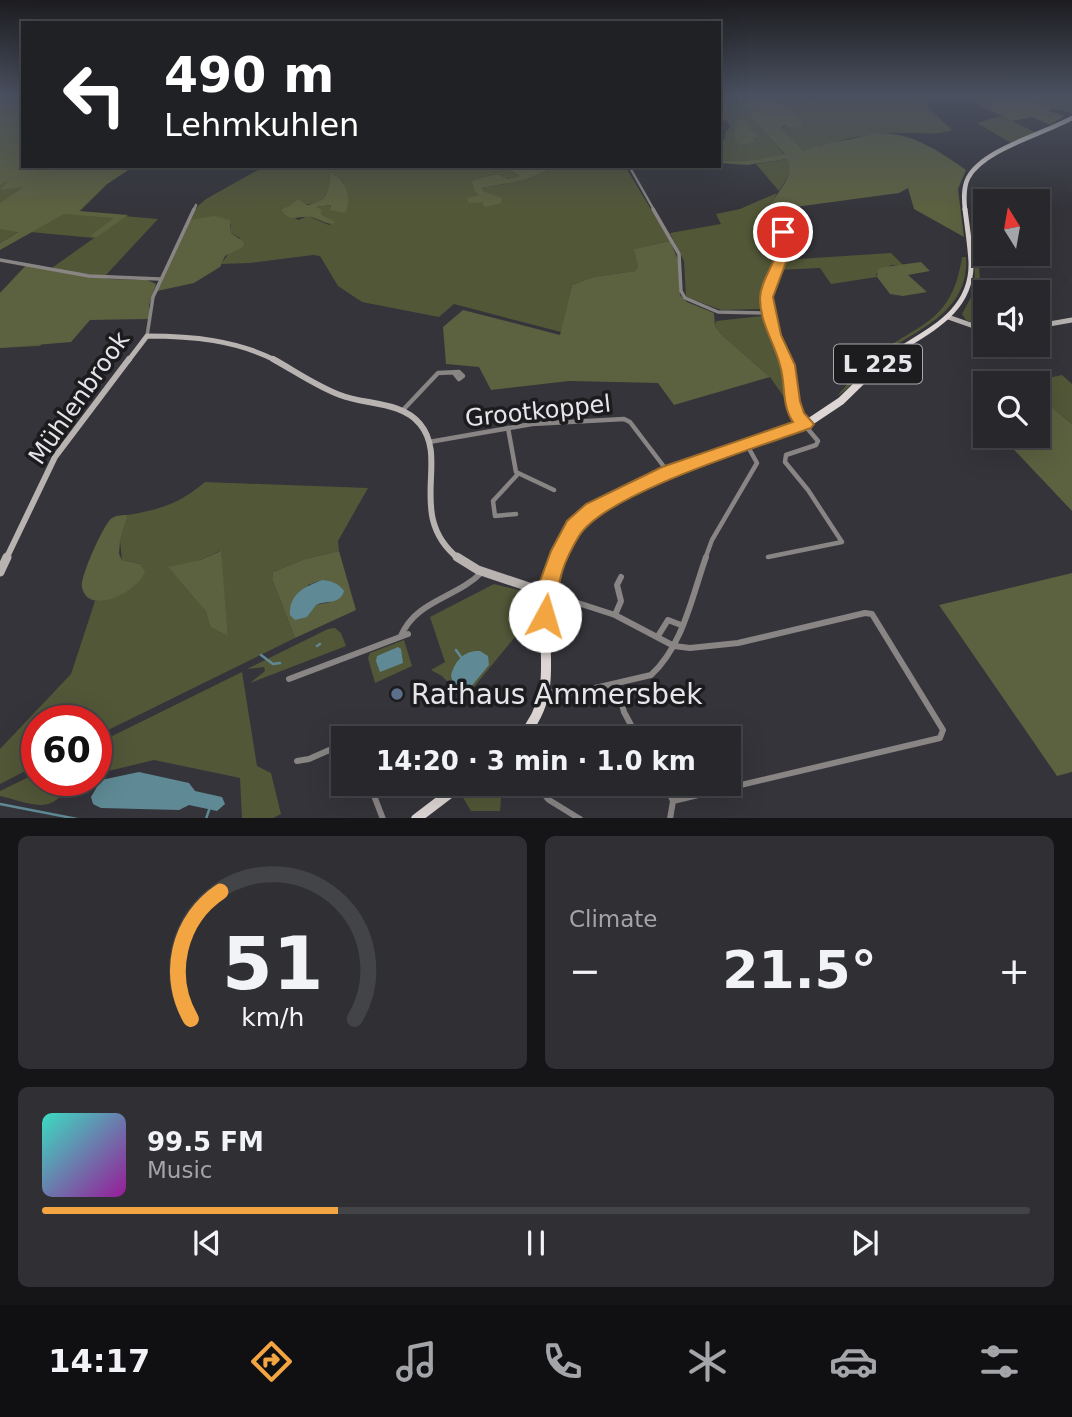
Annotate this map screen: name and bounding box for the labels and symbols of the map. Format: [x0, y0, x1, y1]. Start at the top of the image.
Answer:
north arrow [973, 189, 1050, 266]
pin [753, 202, 813, 262]
street label: Mühlenbrook [23, 326, 135, 470]
road number: L 225 [834, 344, 922, 384]
street label: Grootkoppel [464, 389, 612, 433]
position arrow [508, 579, 582, 653]
place label: Rathaus Ammersbek [411, 678, 703, 711]
marker: Rathaus Ammersbek [389, 686, 405, 702]
speed limit sign: 60 [21, 705, 112, 796]

